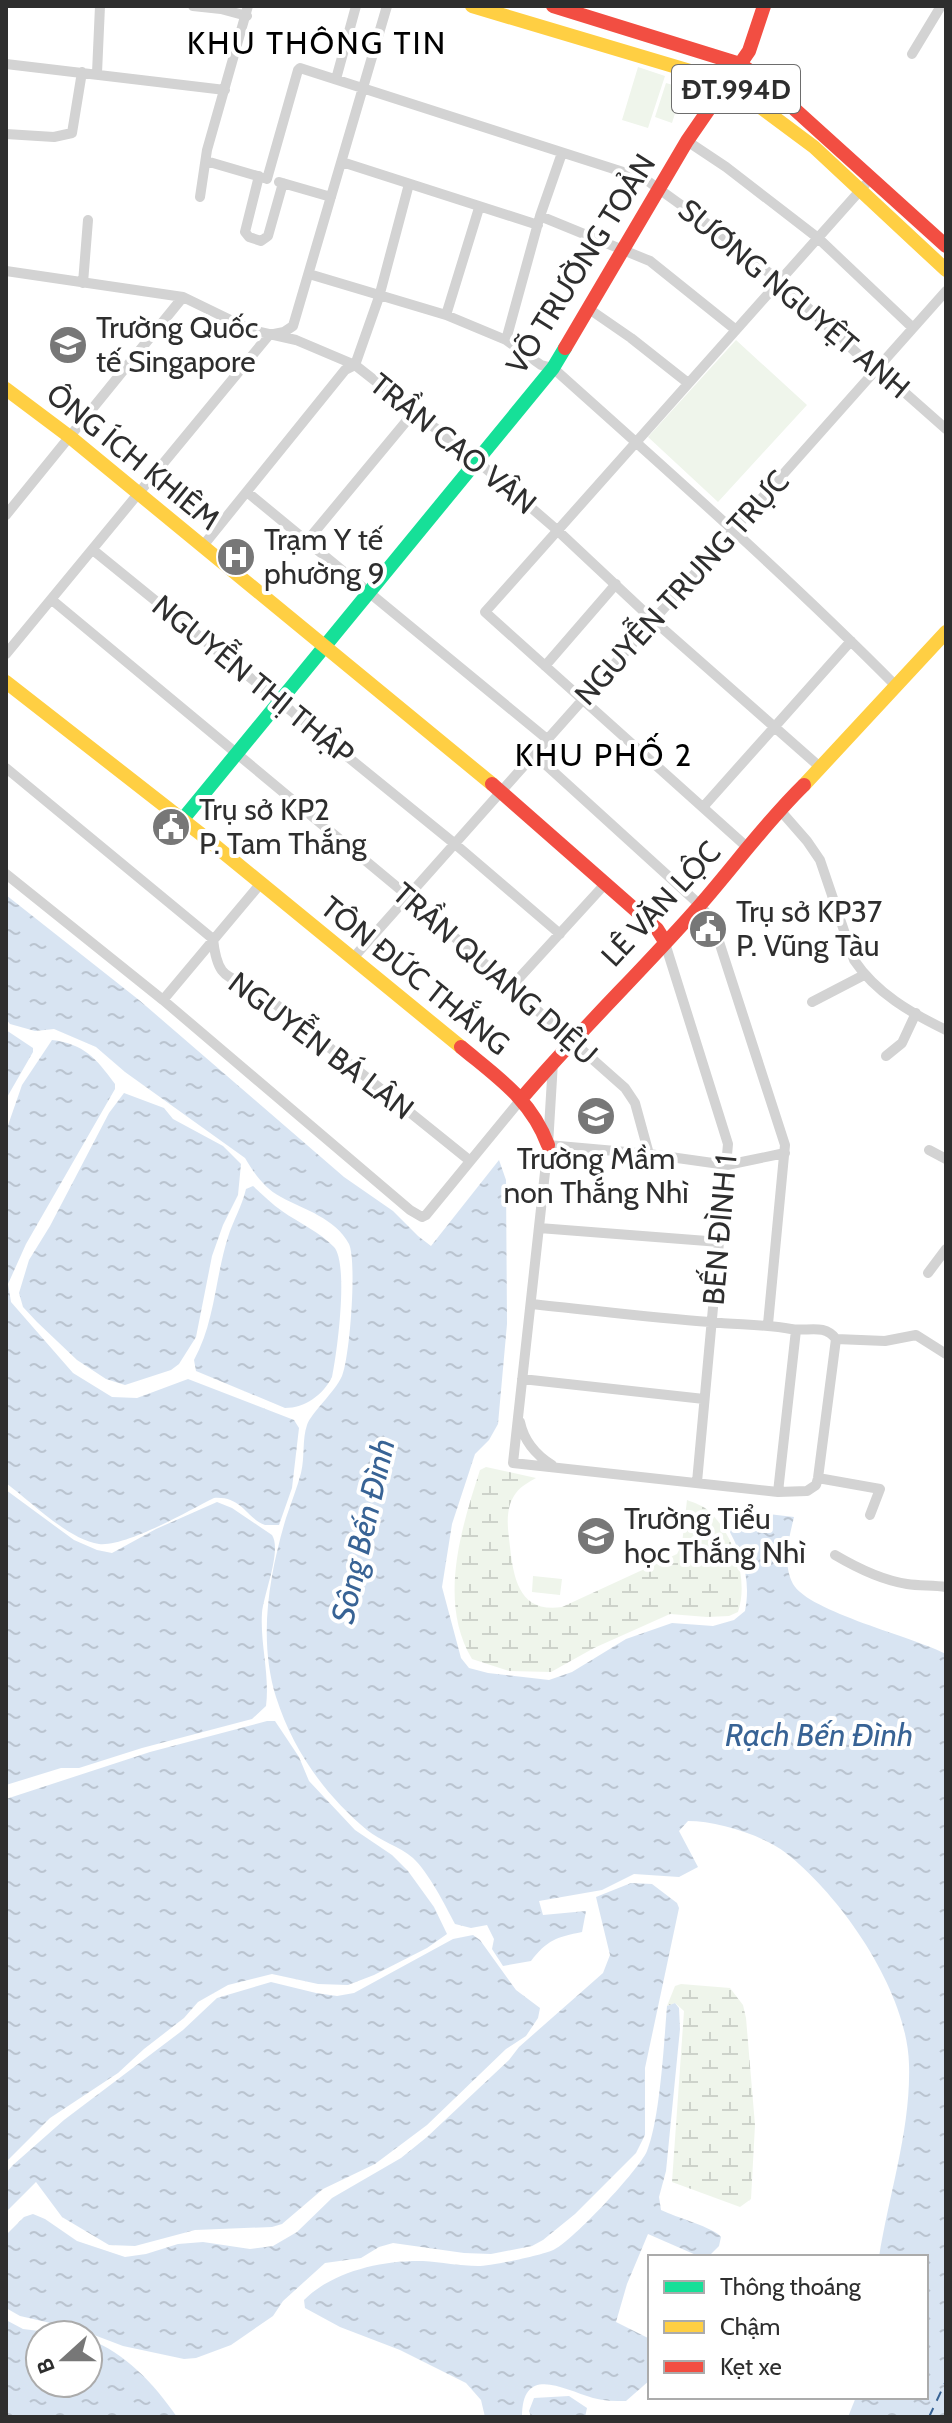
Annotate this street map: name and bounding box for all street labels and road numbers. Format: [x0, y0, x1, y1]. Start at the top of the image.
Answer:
road number: ĐT.994D [672, 65, 800, 113]
street label: VÕ TRƯỜNG TOẢN [498, 147, 663, 381]
street label: SƯƠNG NGUYỆT ANH [671, 191, 917, 406]
street label: TRẦN CAO VÂN [363, 364, 545, 522]
street label: ÔNG ÍCH KHIÊM [39, 376, 227, 538]
street label: NGUYỄN TRUNG TRỰC [564, 461, 797, 712]
street label: NGUYỄN THỊ THẬP [145, 585, 364, 772]
street label: LÊ VĂN LỘC [593, 833, 728, 974]
street label: TRẦN QUANG DIỆU [385, 873, 607, 1073]
street label: TÔN ĐỨC THẮNG [314, 885, 520, 1063]
street label: NGUYỄN BÁ LÂN [221, 962, 423, 1127]
street label: BẾN ĐÌNH 1 [693, 1153, 745, 1307]

